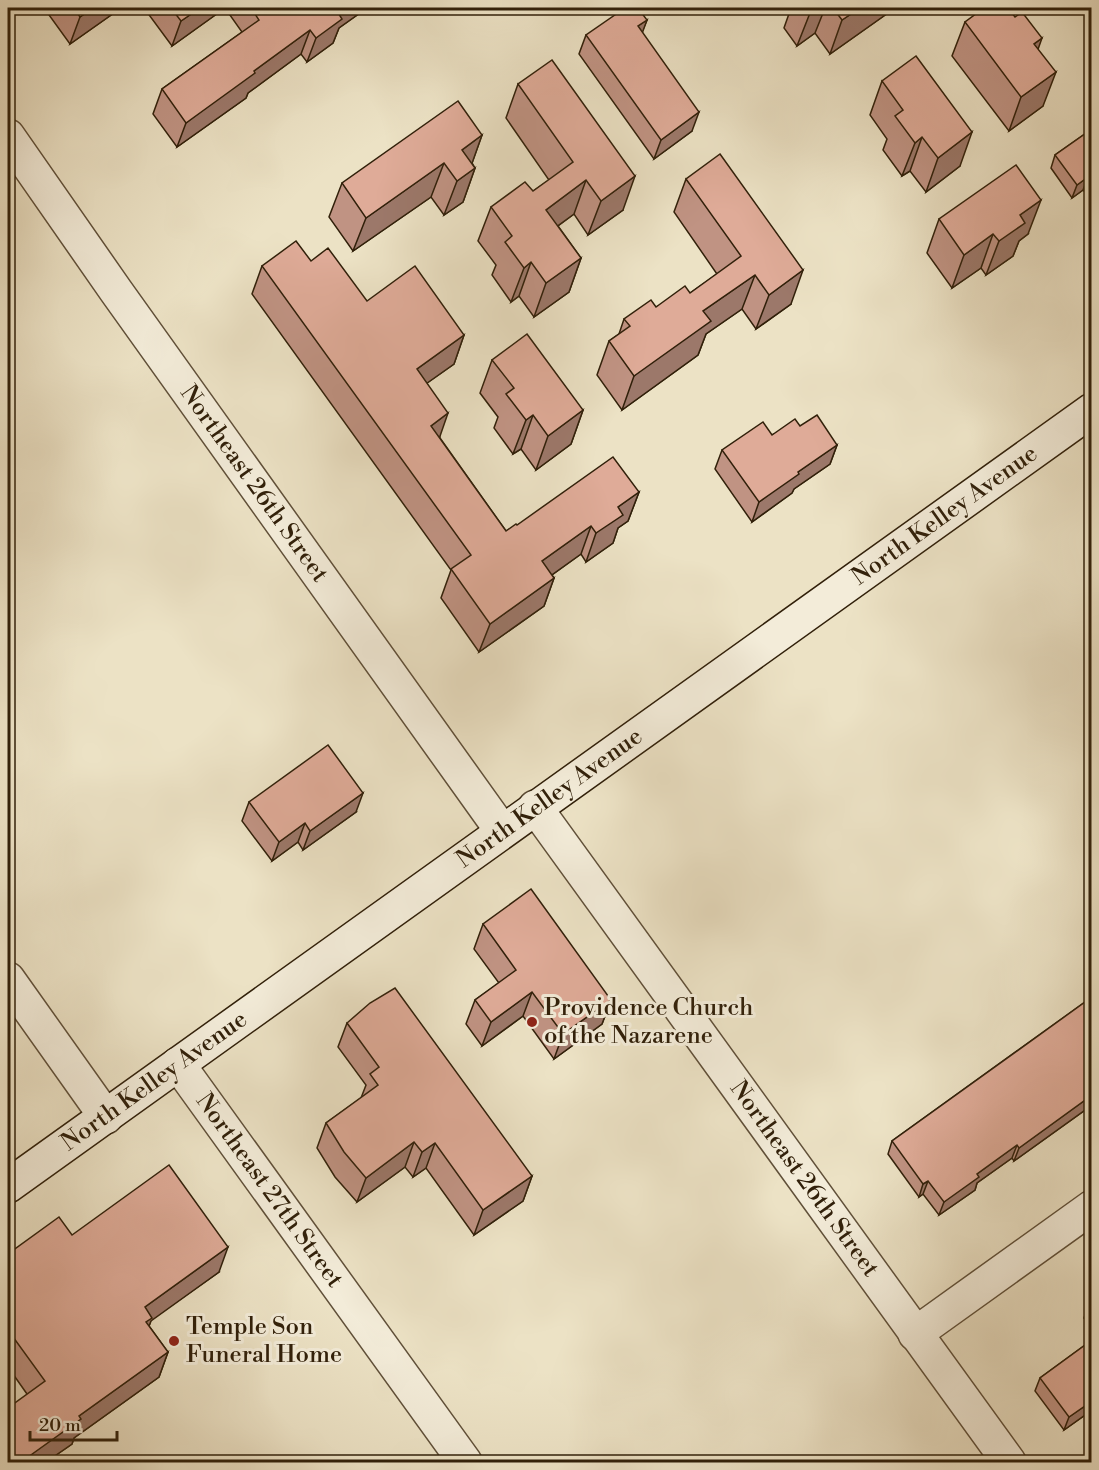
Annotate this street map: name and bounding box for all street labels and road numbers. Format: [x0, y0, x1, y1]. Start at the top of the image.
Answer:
street label: Northeast 26th Street [173, 379, 335, 589]
street label: North Kelley Avenue [846, 439, 1044, 592]
street label: North Kelley Avenue [451, 722, 648, 875]
street label: North Kelley Avenue [55, 1004, 253, 1158]
street label: Northeast 26th Street [723, 1075, 885, 1283]
street label: Northeast 27th Street [189, 1087, 350, 1294]

